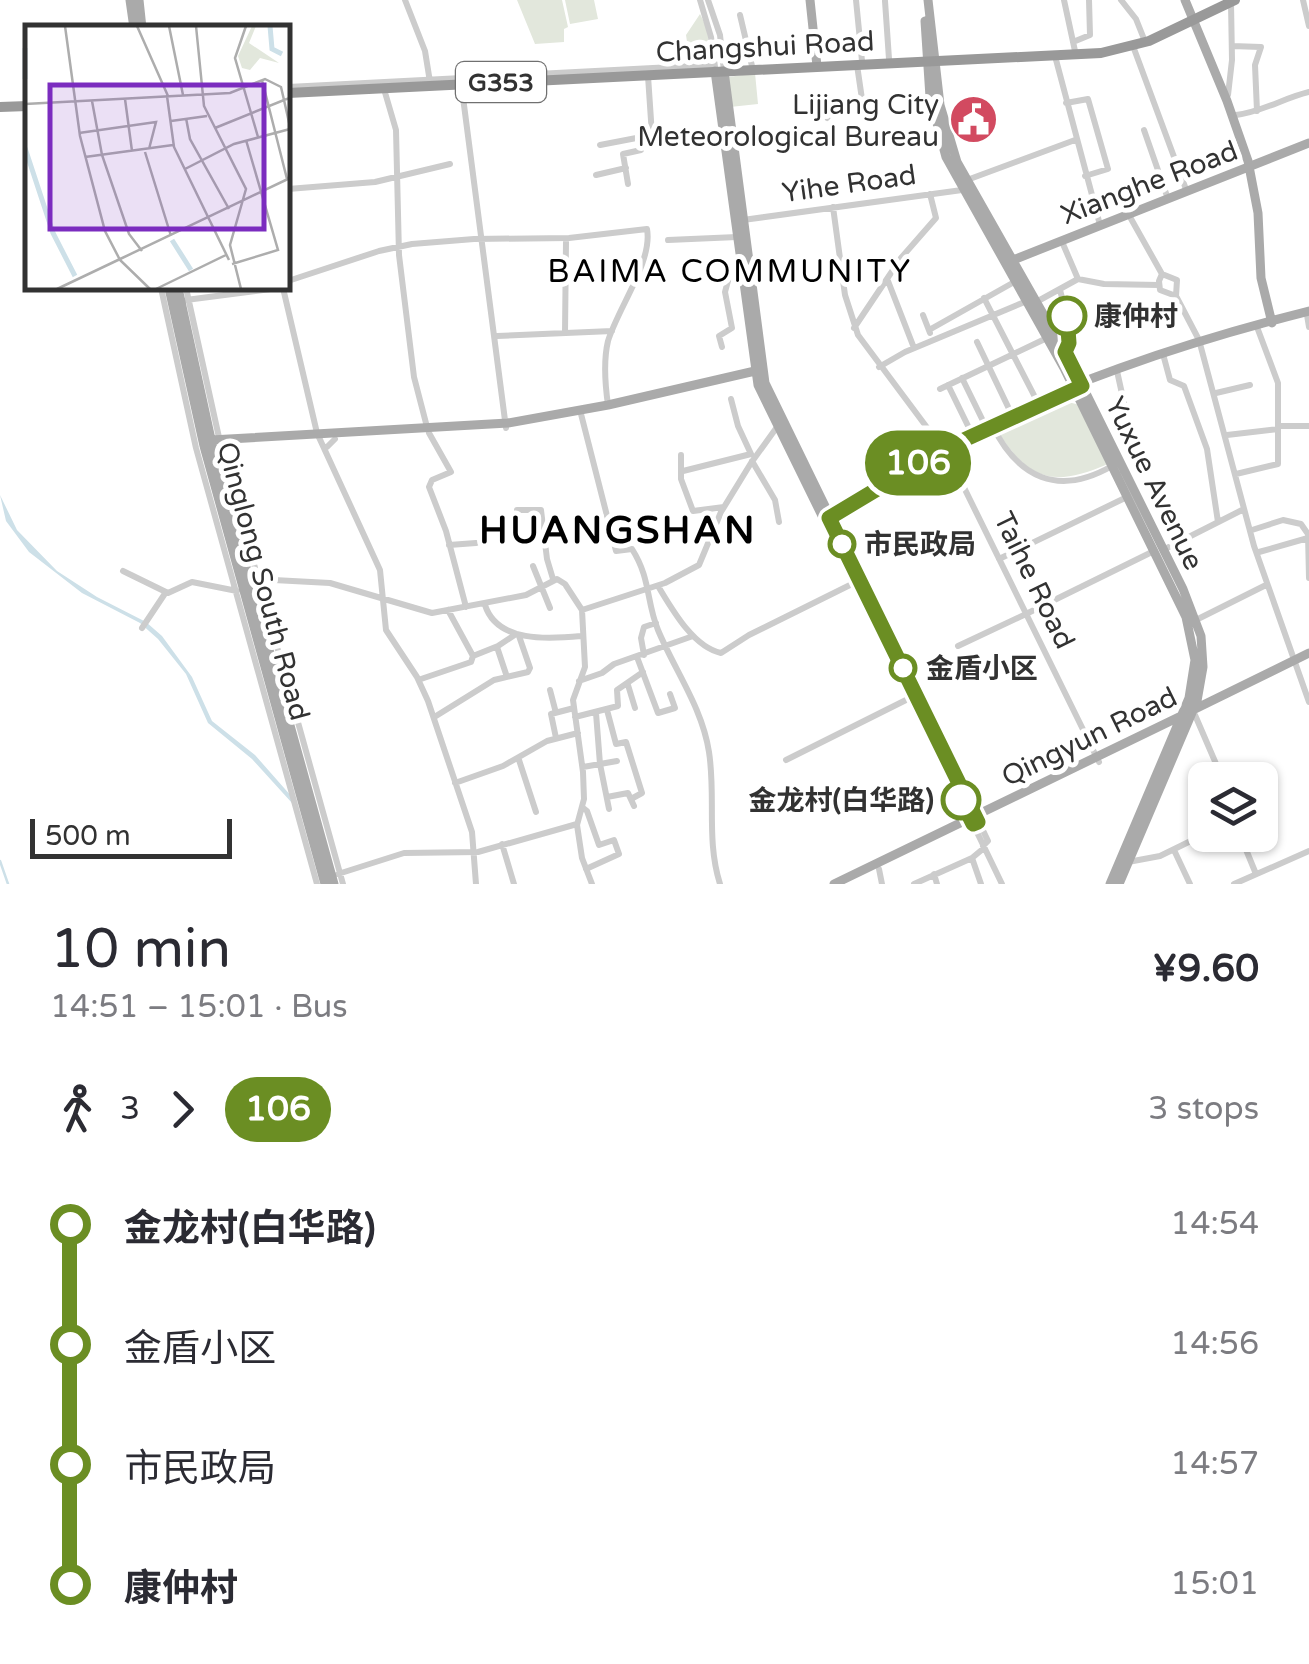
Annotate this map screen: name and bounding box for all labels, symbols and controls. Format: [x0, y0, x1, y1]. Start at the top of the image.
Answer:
street label: Changshui Road [655, 24, 875, 70]
inset map [25, 25, 290, 290]
road number: G353 [456, 62, 546, 102]
place label: Lijiang City Meteorological Bureau [637, 88, 939, 154]
public building icon: Lijiang City Meteorological Bureau [948, 94, 1000, 146]
street label: Xianghe Road [1056, 134, 1243, 232]
street label: Yihe Road [780, 158, 918, 210]
district label: BAIMA COMMUNITY [547, 253, 913, 291]
marker: 康仲村 [1048, 297, 1086, 335]
place label: 康仲村 [1094, 300, 1178, 334]
street label: Yuxue Avenue [1098, 391, 1211, 575]
line badge: 106 [860, 430, 976, 496]
street label: Qinglong South Road [209, 438, 317, 724]
text: 106 [885, 442, 951, 484]
street label: Taihe Road [986, 506, 1082, 654]
district label: HUANGSHAN [479, 508, 757, 554]
place label: 市民政局 [864, 528, 976, 562]
marker: 市民政局 [829, 531, 855, 557]
place label: 金盾小区 [926, 652, 1038, 686]
marker: 金盾小区 [890, 655, 916, 681]
street label: Qingyun Road [996, 680, 1183, 794]
map controls [1188, 762, 1278, 852]
button: layers [1188, 762, 1278, 852]
marker: 金龙村(白华路) [942, 781, 980, 819]
place label: 金龙村(白华路) [749, 784, 934, 818]
scale bar [30, 814, 232, 858]
text: 500 m [45, 819, 131, 853]
text: 10 min [50, 917, 231, 983]
text: ¥9.60 [1153, 946, 1259, 992]
text: 14:51 – 15:01 · Bus [50, 988, 348, 1026]
icon: walk [50, 1082, 105, 1137]
icon: forward [155, 1082, 210, 1137]
text: 106 [245, 1088, 311, 1130]
text: 3 [120, 1090, 140, 1128]
text: 3 stops [1148, 1090, 1259, 1128]
text: 14:54 [1170, 1205, 1259, 1243]
text: 金龙村(白华路) [124, 1206, 376, 1252]
text: 14:56 [1170, 1325, 1259, 1363]
text: 金盾小区 [124, 1326, 276, 1372]
text: 14:57 [1170, 1445, 1259, 1483]
text: 市民政局 [124, 1446, 276, 1492]
text: 15:01 [1170, 1565, 1259, 1603]
text: 康仲村 [124, 1566, 238, 1612]

